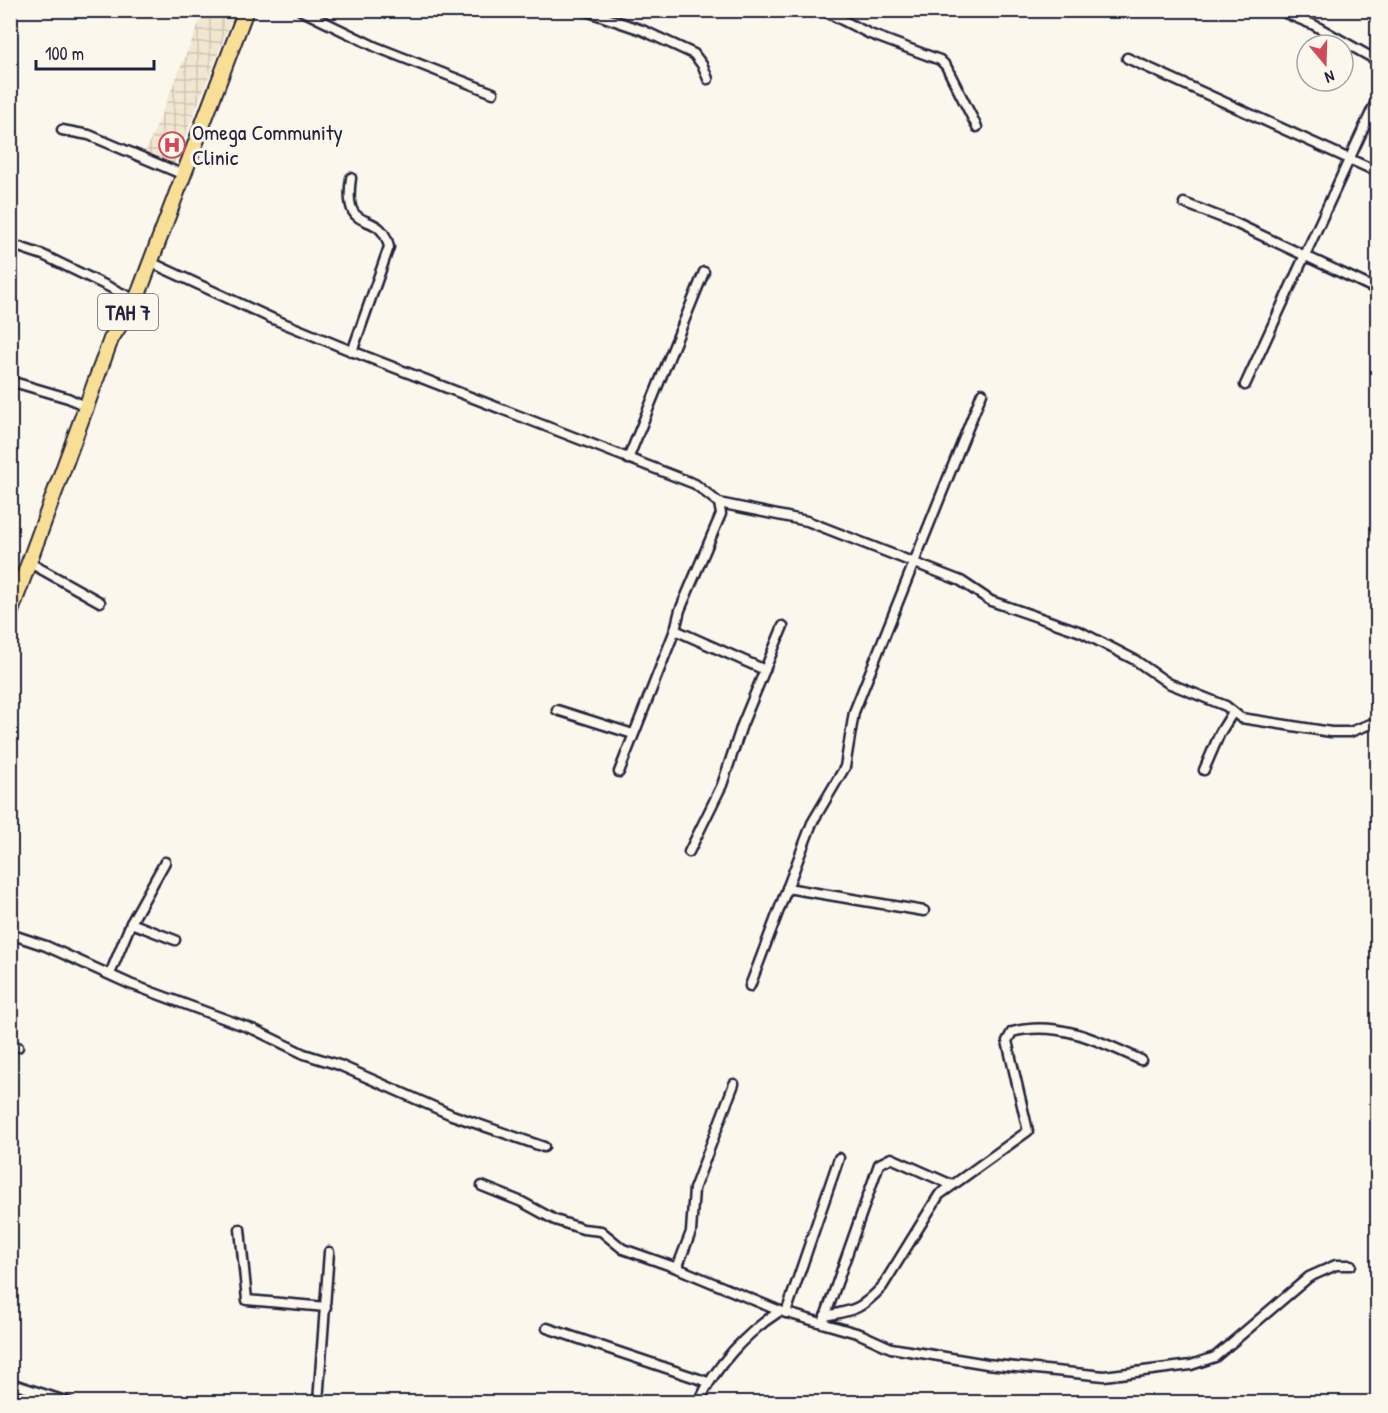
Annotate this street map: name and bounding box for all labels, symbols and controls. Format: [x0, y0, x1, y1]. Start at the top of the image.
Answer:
scale bar [36, 33, 154, 71]
north arrow [1295, 33, 1355, 93]
text: 100 m [45, 41, 84, 66]
text: N [1322, 65, 1337, 89]
place label: Omega Community Clinic [192, 117, 343, 172]
hospital icon: Omega Community Clinic [157, 130, 187, 160]
road number: TAH 7 [98, 294, 158, 330]

